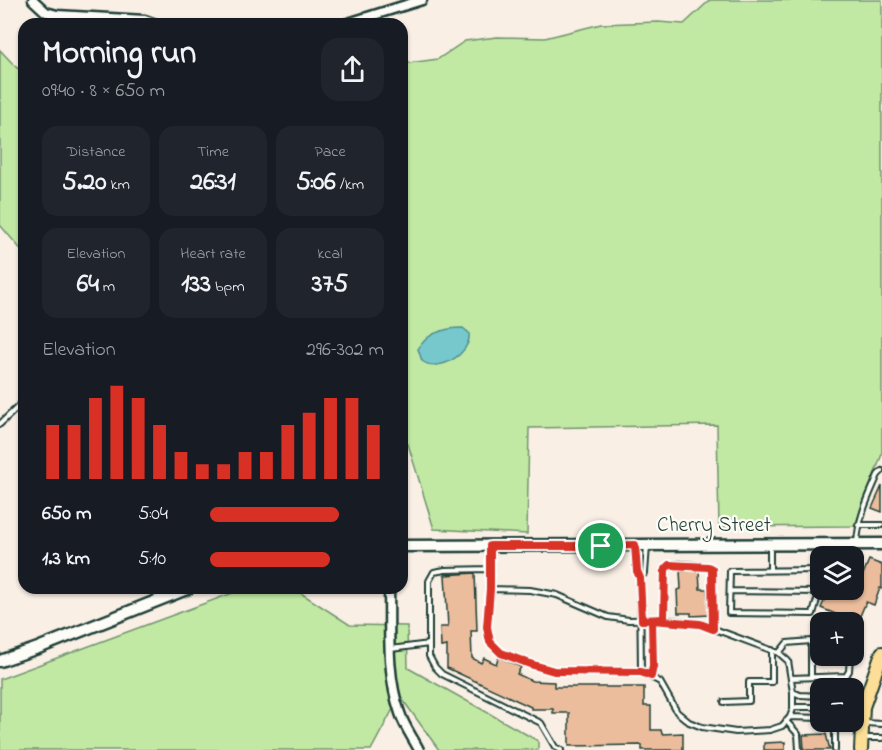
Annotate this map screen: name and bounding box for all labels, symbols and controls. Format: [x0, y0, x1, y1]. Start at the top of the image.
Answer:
text: Morning run [42, 30, 196, 78]
button: share [321, 38, 384, 101]
text: 09:40 · 8 × 650 m [42, 77, 165, 106]
text: Distance [67, 140, 125, 164]
text: Time [197, 140, 229, 164]
text: Pace [314, 140, 346, 164]
text: 5.20 [62, 164, 106, 202]
text: 26:31 [190, 164, 236, 202]
text: 5:06 [296, 164, 336, 202]
text: km [106, 173, 130, 197]
text: /km [336, 173, 364, 197]
text: Elevation [67, 242, 125, 266]
text: Heart rate [180, 242, 246, 266]
text: kcal [317, 242, 343, 266]
text: 64 [77, 266, 99, 304]
text: 133 [181, 266, 211, 304]
text: 375 [312, 266, 348, 304]
text: m [99, 275, 115, 299]
text: bpm [211, 275, 245, 299]
text: Elevation [42, 336, 116, 365]
text: 296–302 m [306, 336, 384, 365]
text: 650 m [42, 500, 91, 529]
text: 5:04 [138, 500, 168, 529]
street label: Cherry Street [657, 511, 771, 543]
pin [575, 520, 626, 571]
icon: arrive [584, 529, 617, 562]
text: 1.3 km [42, 545, 90, 574]
text: 5:10 [138, 545, 166, 574]
map controls [810, 546, 864, 732]
button: layers [810, 546, 864, 600]
button: + [810, 612, 864, 666]
button: − [810, 678, 864, 732]

